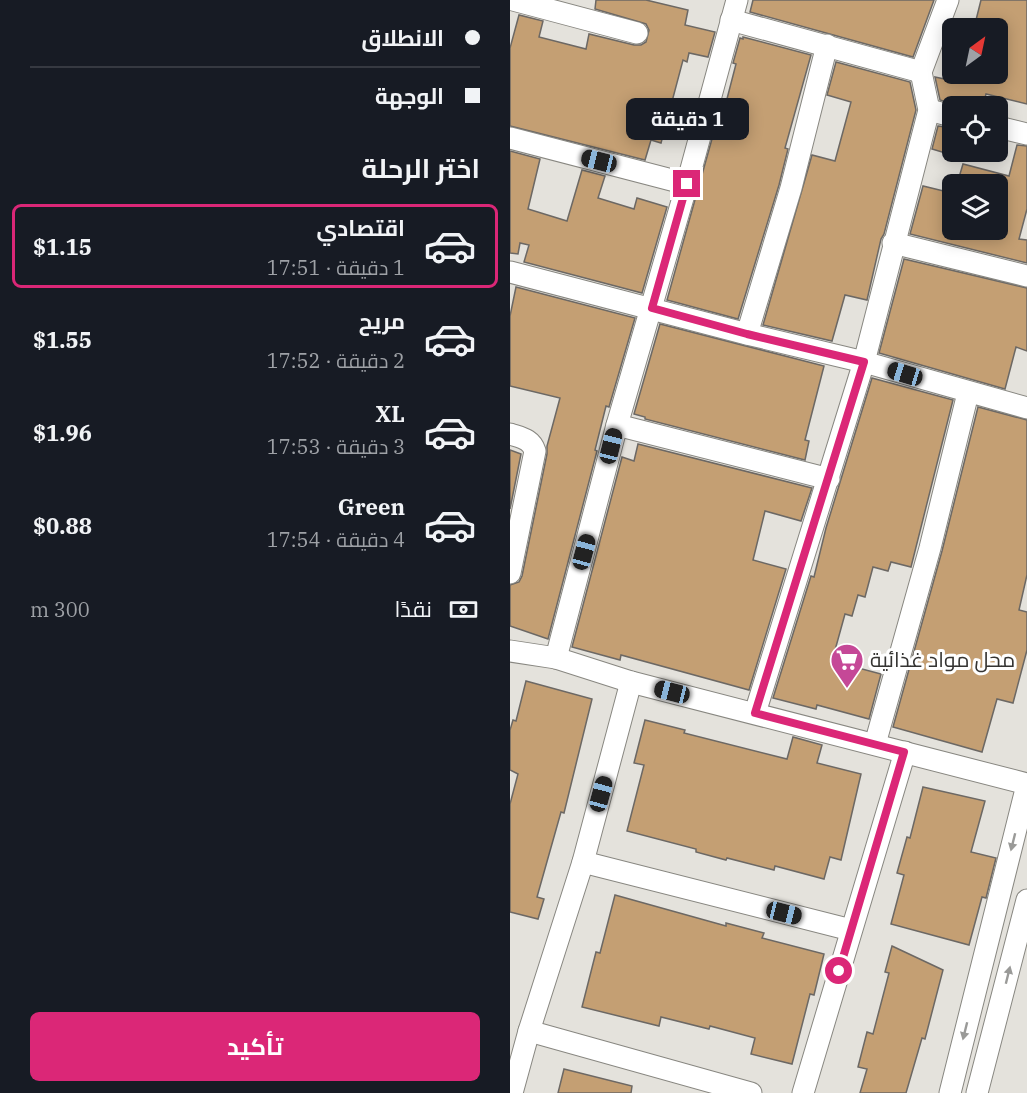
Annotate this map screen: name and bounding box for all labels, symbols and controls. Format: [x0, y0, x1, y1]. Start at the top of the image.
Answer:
north arrow [942, 18, 1008, 84]
map controls [942, 18, 1008, 240]
text: الانطلاق [361, 23, 444, 52]
text: الوجهة [375, 81, 444, 110]
button: locate [942, 96, 1008, 162]
callout: 1 دقيقة [626, 97, 748, 139]
text: 1 دقيقة [651, 105, 724, 132]
car [579, 148, 619, 174]
text: اختر الرحلة [362, 150, 480, 185]
route end [673, 170, 700, 197]
button: layers [942, 174, 1008, 240]
text: اقتصادي [316, 213, 405, 242]
icon: car [423, 219, 477, 273]
text: $1.15 [33, 232, 92, 261]
text: 1 دقيقة · 17:51 [267, 254, 405, 281]
text: مريح [359, 306, 405, 335]
icon: car [423, 312, 477, 366]
text: $1.55 [33, 325, 92, 354]
text: 2 دقيقة · 17:52 [267, 347, 405, 374]
car [885, 360, 925, 388]
text: XL [375, 399, 405, 428]
icon: car [423, 405, 477, 459]
text: $1.96 [33, 418, 92, 447]
car [598, 426, 624, 466]
text: 3 دقيقة · 17:53 [267, 433, 405, 460]
text: Green [338, 492, 405, 521]
icon: car [423, 498, 477, 552]
text: $0.88 [33, 511, 92, 540]
text: 4 دقيقة · 17:54 [267, 526, 405, 553]
car [571, 532, 597, 572]
icon: cash [447, 593, 480, 626]
text: نقدًا [394, 594, 432, 623]
text: 300 m [30, 596, 90, 623]
supermarket icon: محل مواد غذائية [829, 642, 865, 689]
place label: محل مواد غذائية [870, 645, 1015, 673]
car [652, 679, 692, 705]
car [588, 774, 614, 814]
one-way arrow [1007, 832, 1017, 851]
car [764, 900, 804, 926]
route start [825, 957, 852, 984]
one-way arrow [1003, 966, 1013, 984]
button: تأكيد [30, 1012, 480, 1081]
one-way arrow [960, 1022, 970, 1040]

